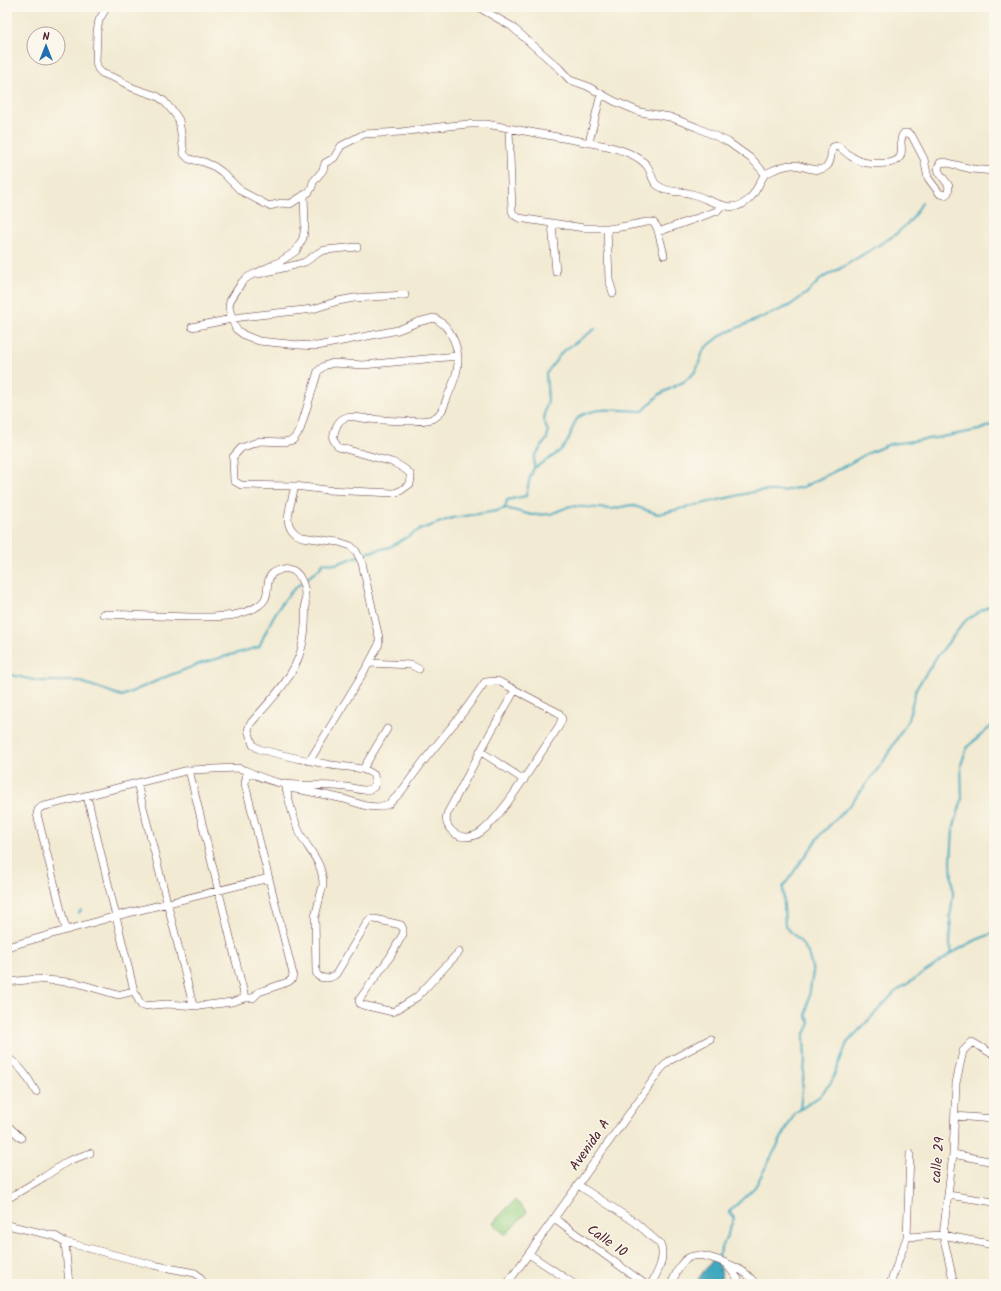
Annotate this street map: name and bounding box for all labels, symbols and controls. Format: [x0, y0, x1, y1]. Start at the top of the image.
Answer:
north arrow [26, 26, 66, 66]
text: N [43, 28, 50, 46]
street label: Avenida A [564, 1114, 616, 1176]
street label: calle 29 [925, 1136, 951, 1184]
street label: Calle 10 [582, 1219, 632, 1263]

